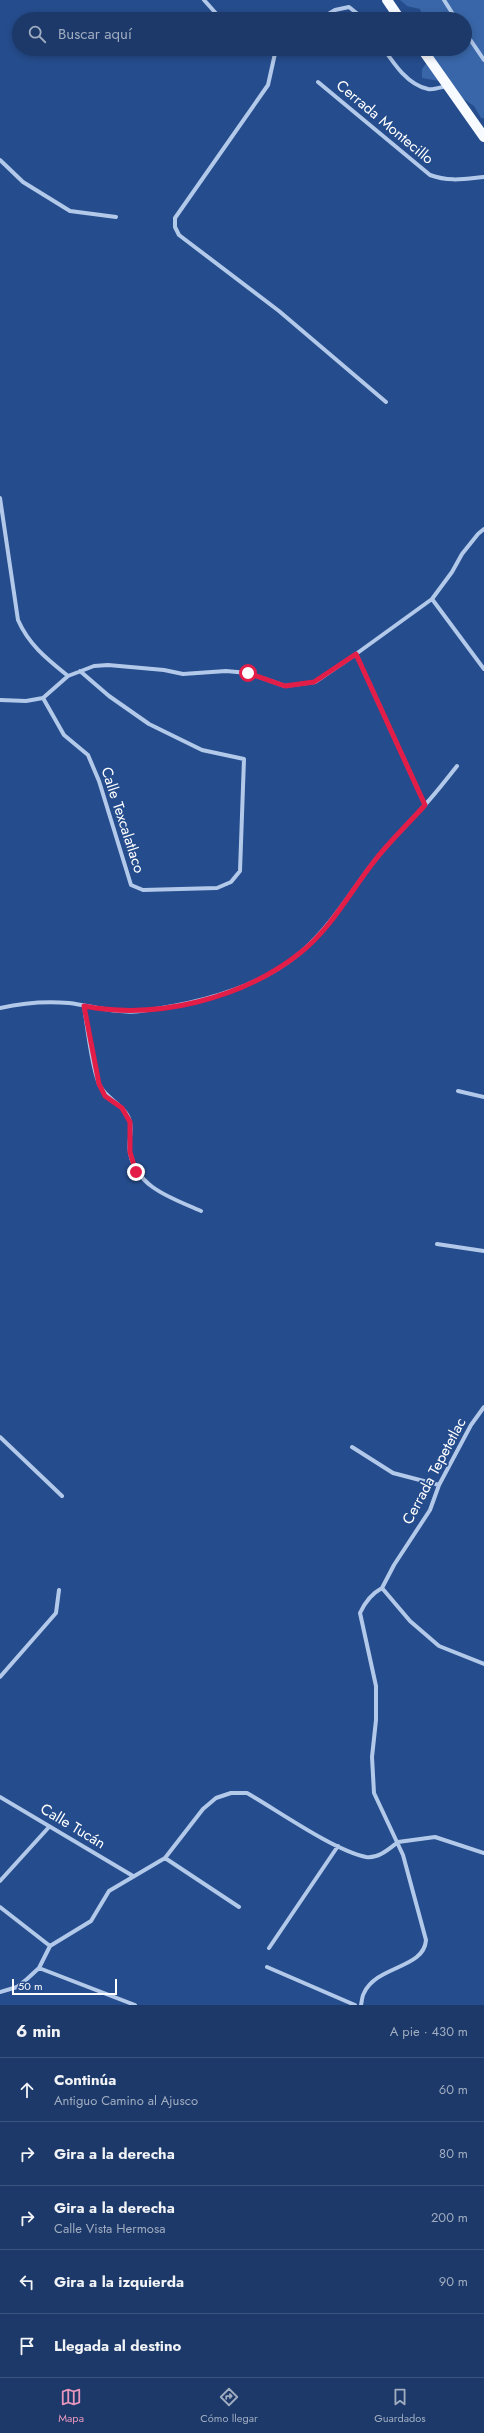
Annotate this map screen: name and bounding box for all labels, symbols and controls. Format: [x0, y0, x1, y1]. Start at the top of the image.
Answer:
search box [12, 12, 472, 56]
icon: search [26, 23, 48, 45]
text: Buscar aquí [58, 23, 132, 45]
street label: Cerrada Montecillo [331, 75, 439, 169]
route start [239, 664, 257, 682]
street label: Calle Texcalatlaco [95, 764, 151, 876]
route end [127, 1163, 145, 1181]
street label: Cerrada Tepetetlac [397, 1414, 471, 1528]
street label: Calle Tucán [36, 1798, 110, 1854]
scale bar [12, 1977, 117, 1996]
text: 50 m [18, 1978, 43, 1994]
text: 6 min [16, 2019, 61, 2043]
text: A pie · 430 m [390, 2022, 468, 2041]
text: Continúa [54, 2069, 116, 2091]
icon: ahead [16, 2079, 38, 2101]
text: 60 m [439, 2080, 468, 2099]
text: Antiguo Camino al Ajusco [54, 2091, 198, 2110]
icon: right [16, 2143, 38, 2165]
text: Gira a la derecha [54, 2143, 175, 2165]
text: 80 m [439, 2144, 468, 2163]
text: Gira a la derecha [54, 2197, 175, 2219]
icon: right [16, 2207, 38, 2229]
text: 200 m [431, 2208, 468, 2227]
text: Calle Vista Hermosa [54, 2219, 165, 2238]
icon: left [16, 2271, 38, 2293]
text: Gira a la izquierda [54, 2271, 184, 2293]
text: 90 m [439, 2272, 468, 2291]
icon: arrive [16, 2335, 38, 2357]
text: Llegada al destino [54, 2335, 181, 2357]
tab: Mapa [58, 2386, 84, 2426]
tab: Cómo llegar [200, 2386, 258, 2426]
tab: Guardados [374, 2386, 426, 2426]

